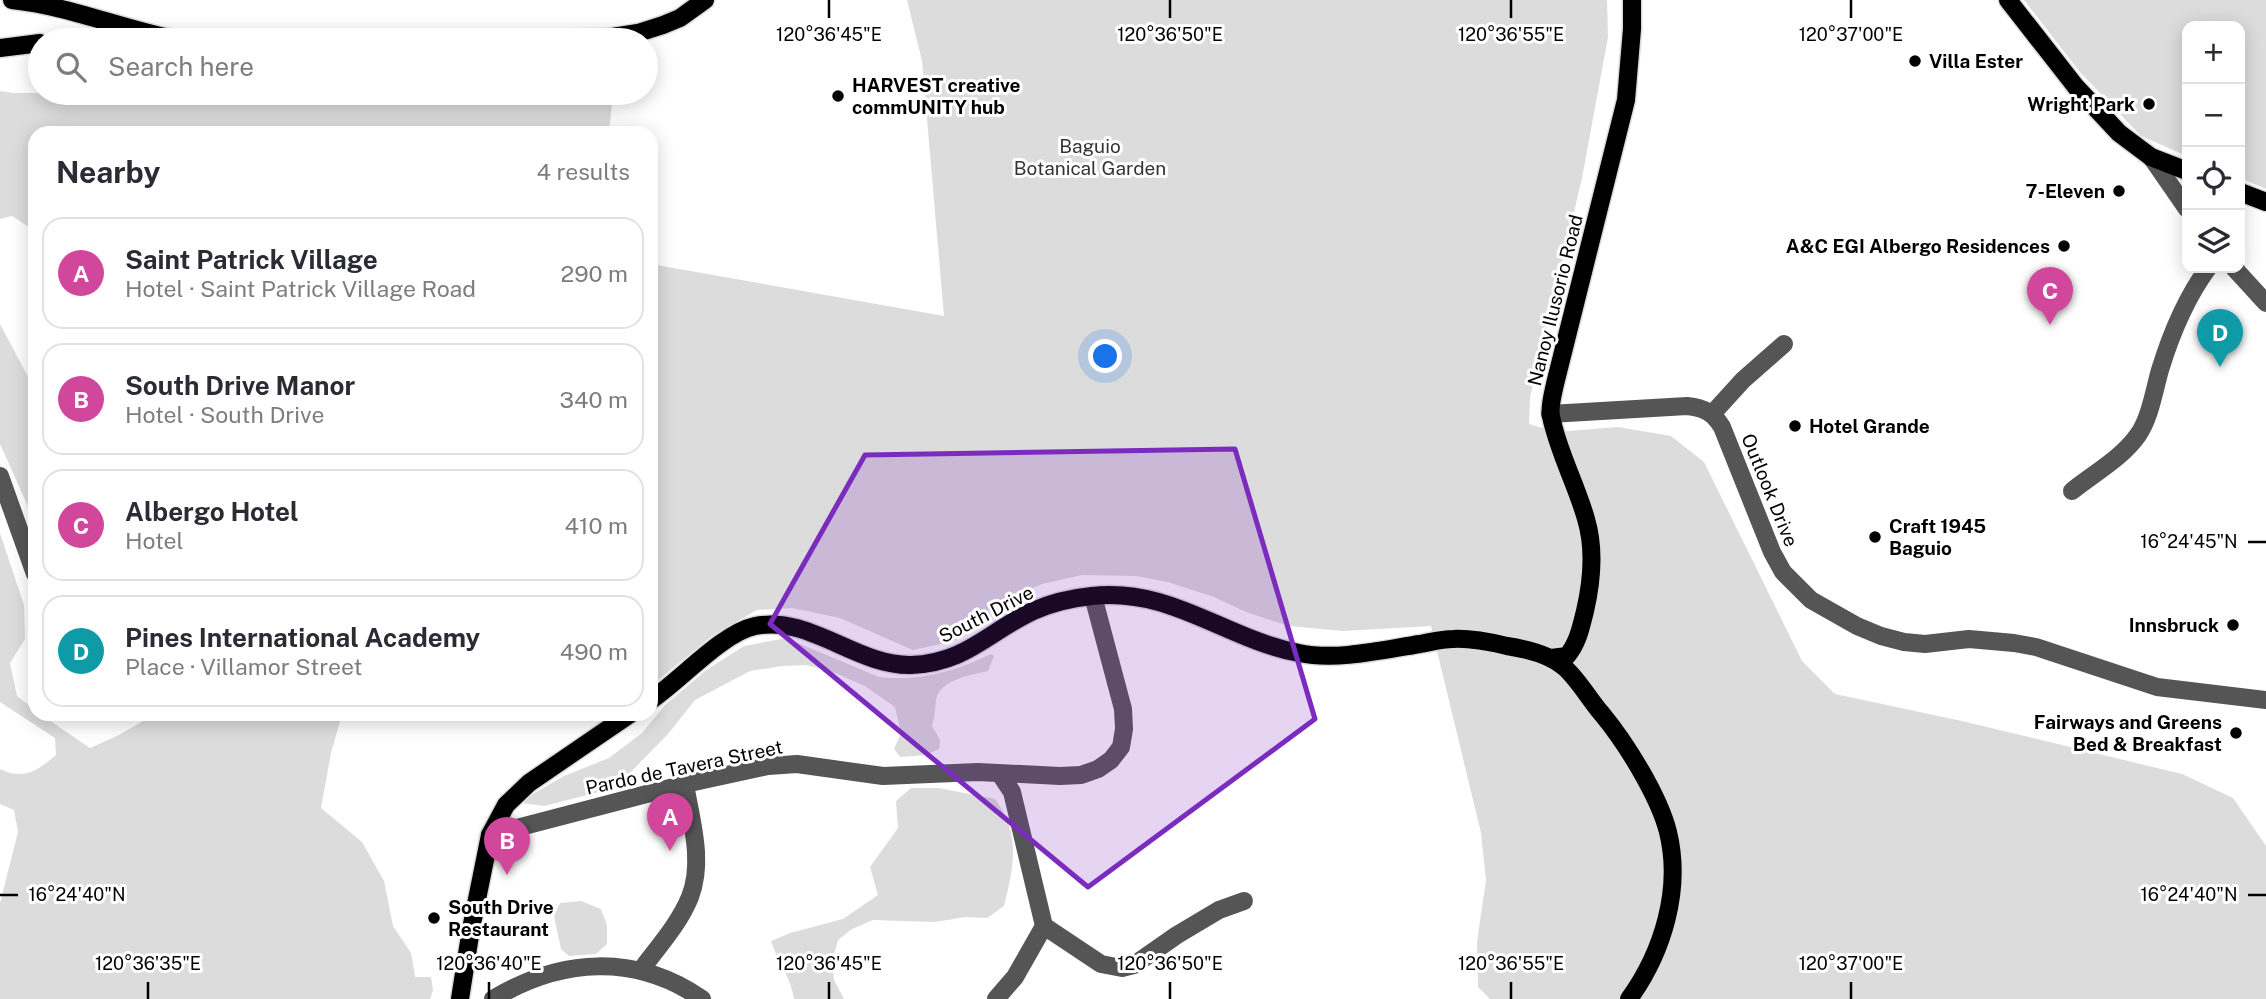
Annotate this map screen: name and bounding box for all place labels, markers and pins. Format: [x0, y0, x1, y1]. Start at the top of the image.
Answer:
place label: Villa Ester [1929, 50, 2023, 72]
marker: Villa Ester [1907, 53, 1923, 69]
place label: HARVEST creative commUNITY hub [852, 74, 1021, 118]
marker: HARVEST creative commUNITY hub [830, 88, 846, 104]
place label: Wright Park [2027, 93, 2135, 115]
marker: Wright Park [2141, 96, 2157, 112]
place label: 7-Eleven [2026, 180, 2105, 202]
marker: 7-Eleven [2111, 183, 2127, 199]
place label: A&C EGI Albergo Residences [1786, 235, 2050, 257]
marker: A&C EGI Albergo Residences [2056, 238, 2072, 254]
pin: C [2027, 267, 2073, 325]
pin: D [2197, 309, 2243, 367]
place label: Hotel Grande [1809, 415, 1930, 437]
marker: Hotel Grande [1787, 418, 1803, 434]
place label: Craft 1945 Baguio [1889, 515, 1986, 559]
marker: Craft 1945 Baguio [1867, 529, 1883, 545]
place label: Innsbruck [2129, 614, 2219, 636]
marker: Innsbruck [2225, 617, 2241, 633]
place label: Fairways and Greens Bed & Breakfast [2034, 711, 2222, 755]
marker: Fairways and Greens Bed & Breakfast [2228, 725, 2244, 741]
pin: A [647, 793, 693, 851]
pin: B [484, 817, 530, 875]
place label: South Drive Restaurant [448, 896, 554, 940]
marker: South Drive Restaurant [426, 910, 442, 926]

